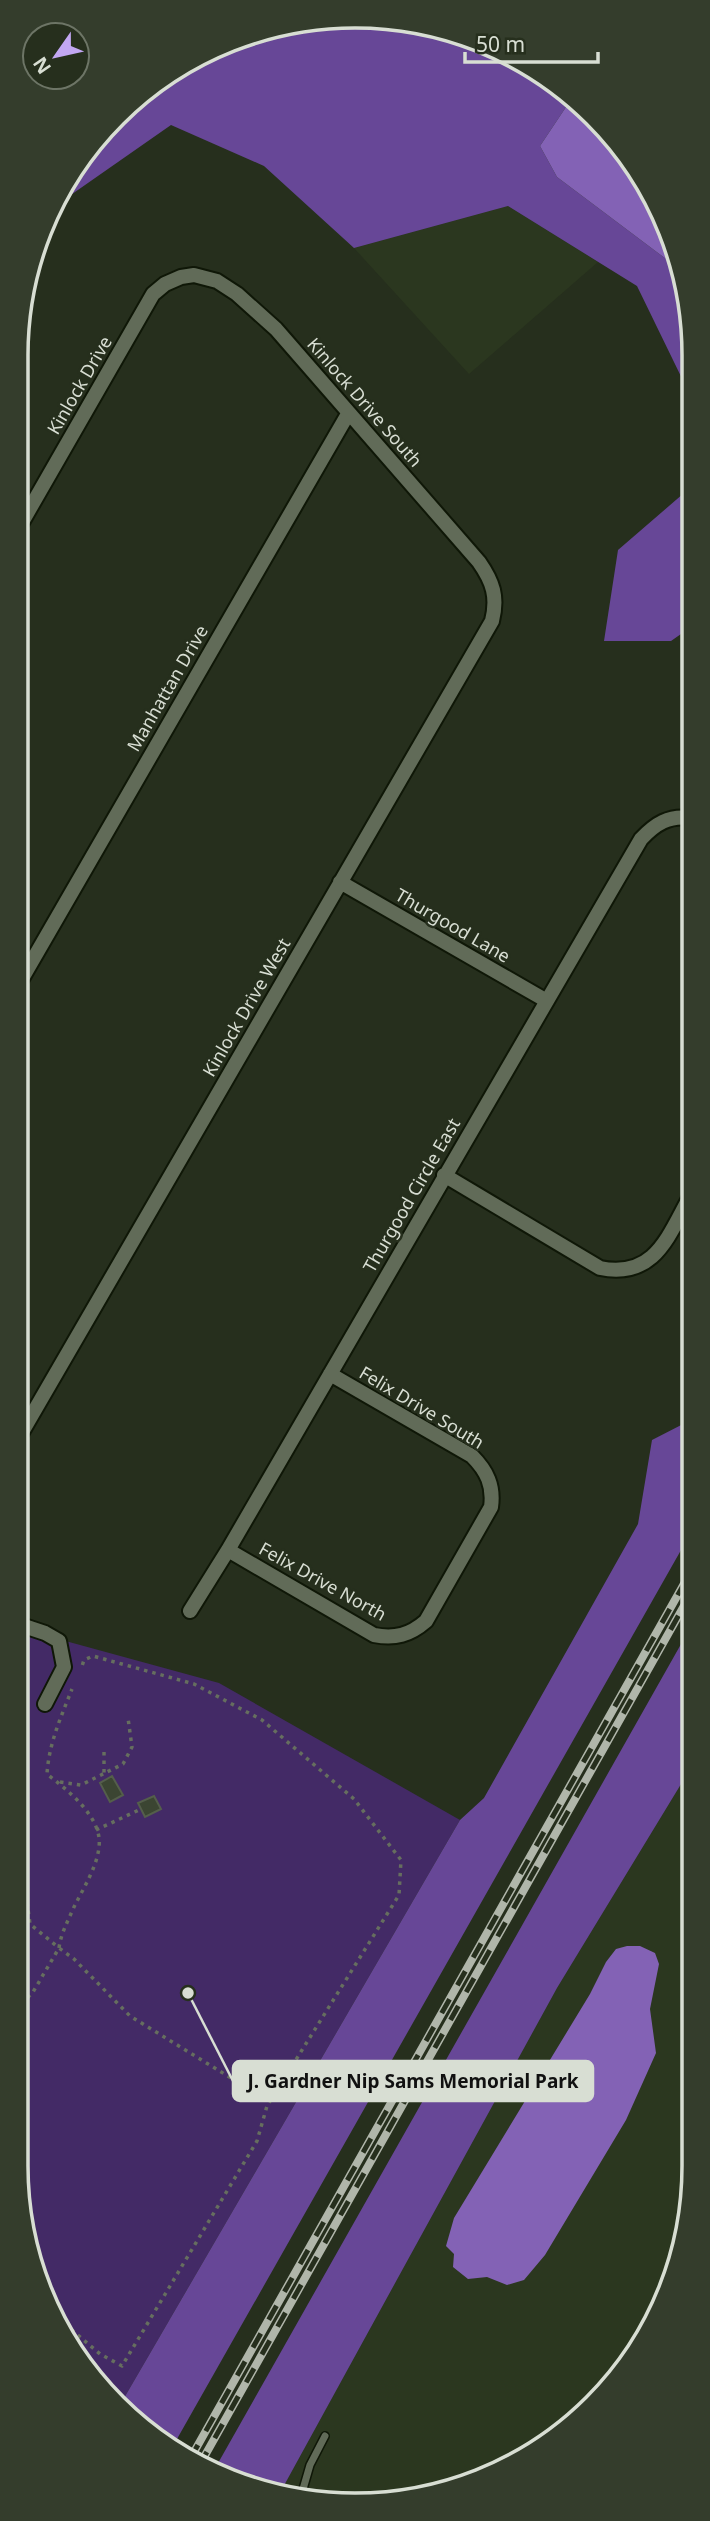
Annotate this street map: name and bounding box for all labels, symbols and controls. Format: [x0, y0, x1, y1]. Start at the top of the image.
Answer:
north arrow [21, 21, 91, 91]
scale bar [465, 21, 598, 65]
text: 50 m [476, 30, 525, 58]
text: N [27, 52, 57, 79]
street label: Kinlock Drive [41, 331, 117, 439]
street label: Kinlock Drive South [302, 332, 428, 472]
street label: Manhattan Drive [121, 620, 213, 756]
street label: Thurgood Lane [391, 882, 515, 968]
street label: Kinlock Drive West [197, 933, 296, 1081]
street label: Thurgood Circle East [357, 1113, 465, 1277]
street label: Felix Drive South [355, 1360, 489, 1454]
street label: Felix Drive North [255, 1536, 391, 1626]
callout: J. Gardner Nip Sams Memorial Park [233, 2061, 593, 2101]
text: J. Gardner Nip Sams Memorial Park [245, 2068, 579, 2094]

